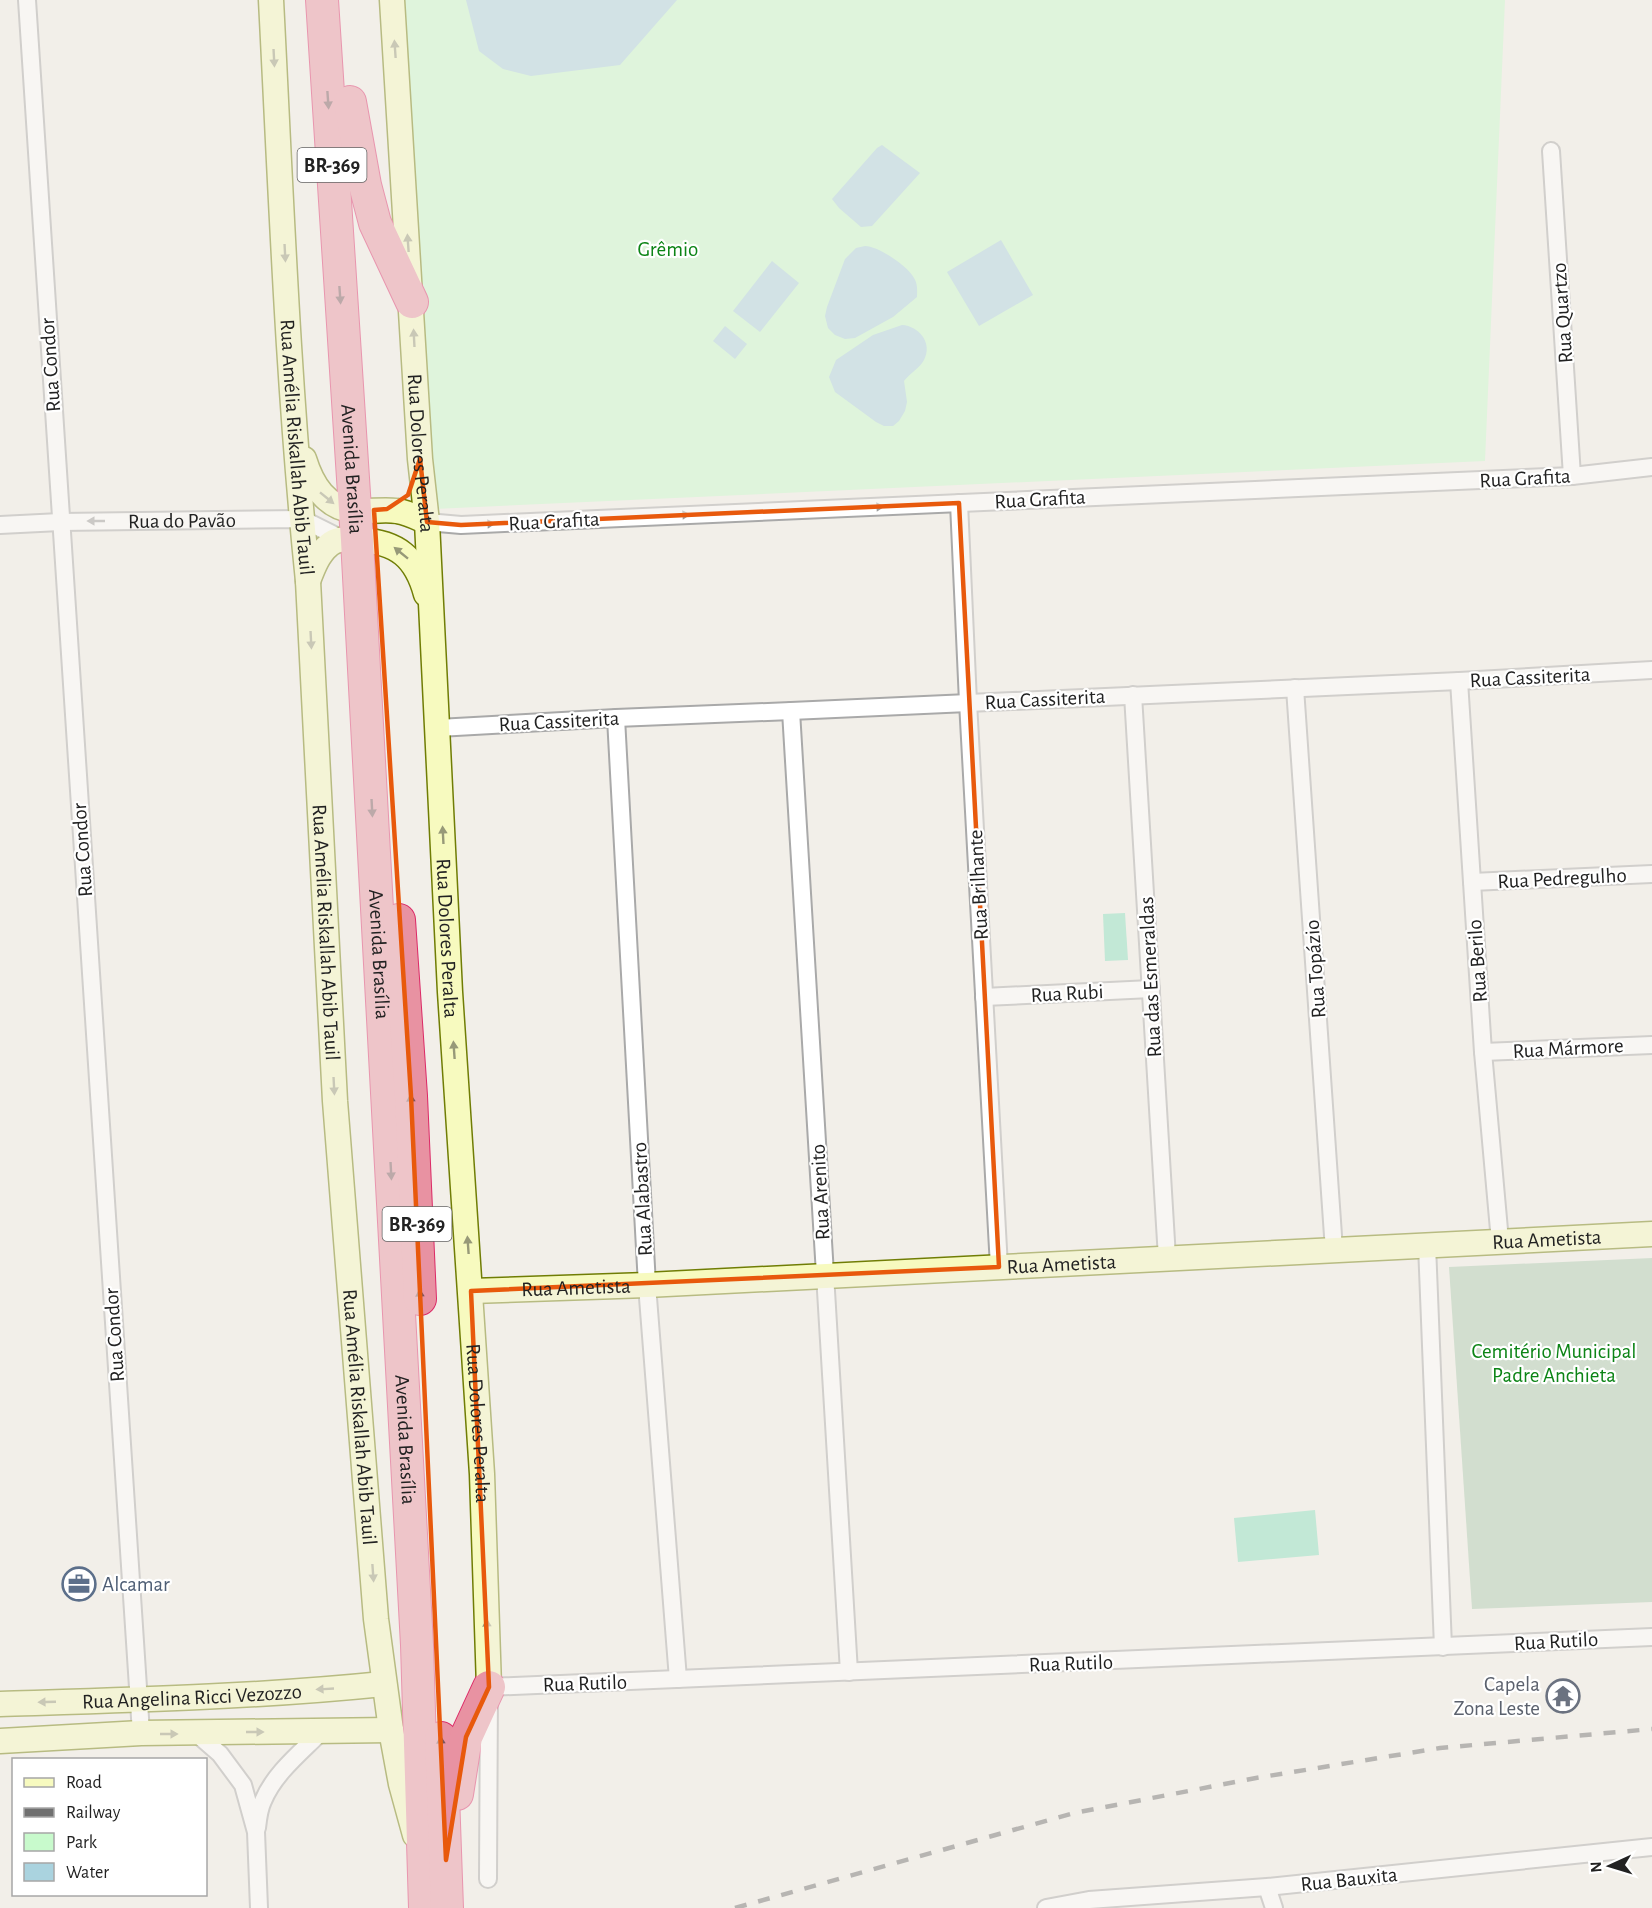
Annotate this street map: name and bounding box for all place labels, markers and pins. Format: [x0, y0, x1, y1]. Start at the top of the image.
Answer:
office icon: Alcamar [61, 1566, 97, 1602]
place label: Alcamar [102, 1574, 170, 1595]
place label: Capela Zona Leste [1453, 1674, 1540, 1719]
temple icon: Capela Zona Leste [1545, 1678, 1581, 1714]

